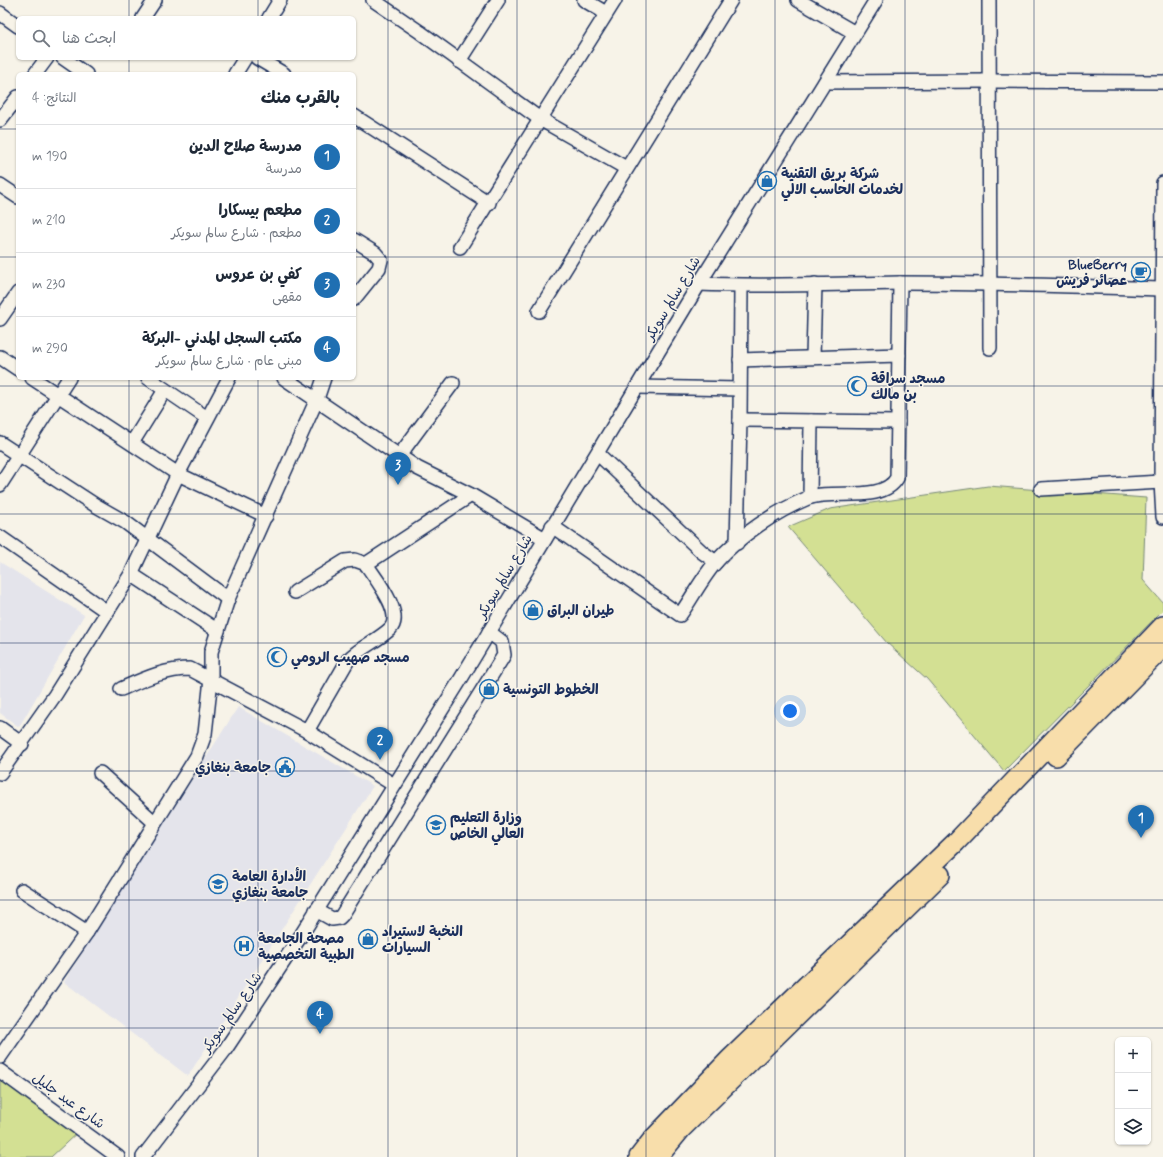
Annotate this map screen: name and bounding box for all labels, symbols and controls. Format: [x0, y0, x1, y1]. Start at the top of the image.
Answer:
search box [16, 16, 356, 60]
icon: search [30, 27, 52, 49]
text: ابحث هنا [62, 29, 116, 49]
text: بالقرب منك [261, 87, 340, 109]
text: النتائج: 4 [32, 90, 77, 107]
text: مدرسة صلاح الدين [189, 137, 302, 157]
text: 190 m [32, 148, 67, 165]
text: 1 [324, 148, 330, 165]
text: مدرسة [266, 161, 302, 178]
place label: شركة بريق التقنية لخدمات الحاسب الالي [781, 165, 903, 202]
shop icon: شركة بريق التقنية لخدمات الحاسب الالي [756, 170, 778, 192]
text: مطعم بيسكارا [219, 201, 302, 221]
text: 210 m [32, 212, 66, 229]
text: 2 [324, 212, 330, 229]
text: مطعم · شارع سالم سويكر [171, 225, 302, 242]
street label: شارع سالم سويكر [640, 253, 706, 345]
place label: BlueBerry عصائر فريش [1056, 256, 1128, 290]
cafe icon: BlueBerry عصائر فريش [1130, 261, 1152, 283]
text: كفي بن عروس [216, 265, 302, 285]
text: 230 m [32, 276, 66, 293]
text: 3 [324, 276, 330, 293]
text: مقهى [272, 289, 302, 306]
text: مكتب السجل المدني -البركة [142, 329, 302, 349]
text: 290 m [32, 340, 68, 357]
text: 4 [323, 340, 331, 357]
text: مبنى عام · شارع سالم سويكر [156, 353, 302, 370]
place label: مسجد سراقة بن مالك [871, 370, 945, 404]
mosque icon: مسجد سراقة بن مالك [846, 375, 868, 397]
pin: 3 [385, 452, 411, 485]
street label: شارع سالم سويكر [472, 531, 538, 623]
shop icon: طيران البراق [522, 599, 544, 621]
place label: طيران البراق [547, 602, 614, 620]
mosque icon: مسجد صهيب الرومي [266, 646, 288, 668]
place label: مسجد صهيب الرومي [291, 649, 410, 670]
shop icon: الخطوط التونسية [478, 678, 500, 700]
place label: الخطوط التونسية [503, 681, 599, 699]
your location [780, 701, 800, 721]
pin: 2 [367, 727, 393, 760]
public building icon: جامعة بنغازي [274, 756, 296, 778]
place label: جامعة بنغازي [195, 759, 271, 778]
pin: 1 [1128, 805, 1154, 838]
place label: وزارة التعليم العالي الخاص [450, 809, 524, 846]
school or university icon: وزارة التعليم العالي الخاص [425, 814, 447, 836]
place label: الأدارة العامة جامعة بنغازي [232, 866, 308, 903]
school or university icon: الأدارة العامة جامعة بنغازي [207, 873, 229, 895]
place label: النخبة لاستيراد السيارات [382, 923, 463, 957]
shop icon: النخبة لاستيراد السيارات [357, 928, 379, 950]
place label: مصحة الجامعة الطبية التخصصية [258, 930, 355, 964]
hospital icon: مصحة الجامعة الطبية التخصصية [233, 935, 255, 957]
street label: شارع سالم سويكر [197, 969, 267, 1058]
pin: 4 [307, 1001, 333, 1034]
map controls [1115, 1037, 1151, 1145]
button: + [1115, 1037, 1151, 1073]
street label: شارع عبد جليل [29, 1069, 108, 1133]
button: − [1115, 1073, 1151, 1109]
button: layers [1115, 1109, 1151, 1145]

